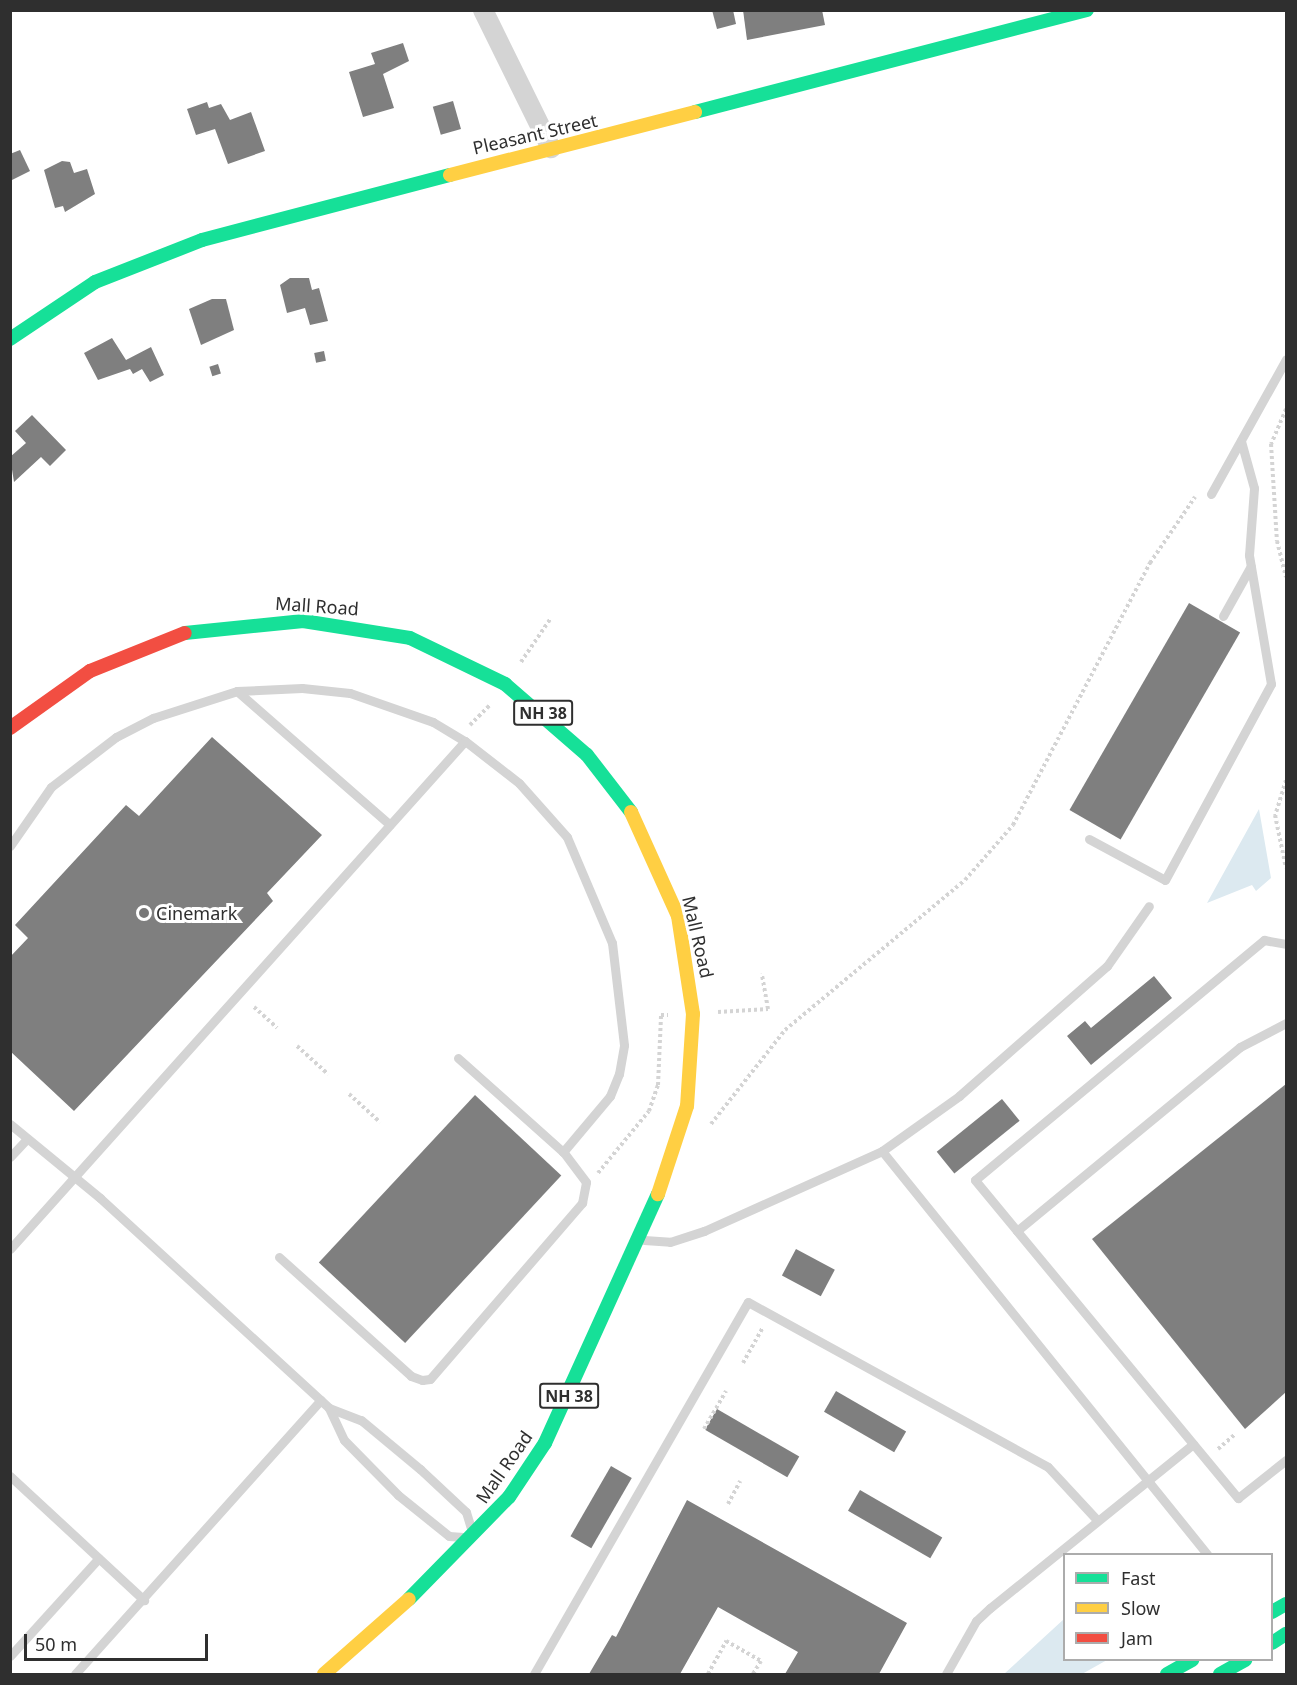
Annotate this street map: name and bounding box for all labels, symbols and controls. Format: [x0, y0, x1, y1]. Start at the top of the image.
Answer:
street label: Pleasant Street [471, 109, 599, 159]
street label: Mall Road [275, 592, 359, 620]
road number: NH 38 [513, 700, 573, 726]
street label: Mall Road [678, 894, 718, 980]
place label: Cinemark [156, 902, 237, 924]
marker: Cinemark [137, 906, 151, 920]
road number: NH 38 [539, 1383, 599, 1409]
street label: Mall Road [471, 1427, 537, 1507]
legend [1063, 1553, 1273, 1661]
text: Fast [1121, 1566, 1156, 1590]
text: Slow [1121, 1596, 1160, 1620]
scale bar [27, 1622, 212, 1660]
text: Jam [1121, 1626, 1153, 1650]
text: 50 m [35, 1632, 77, 1656]

